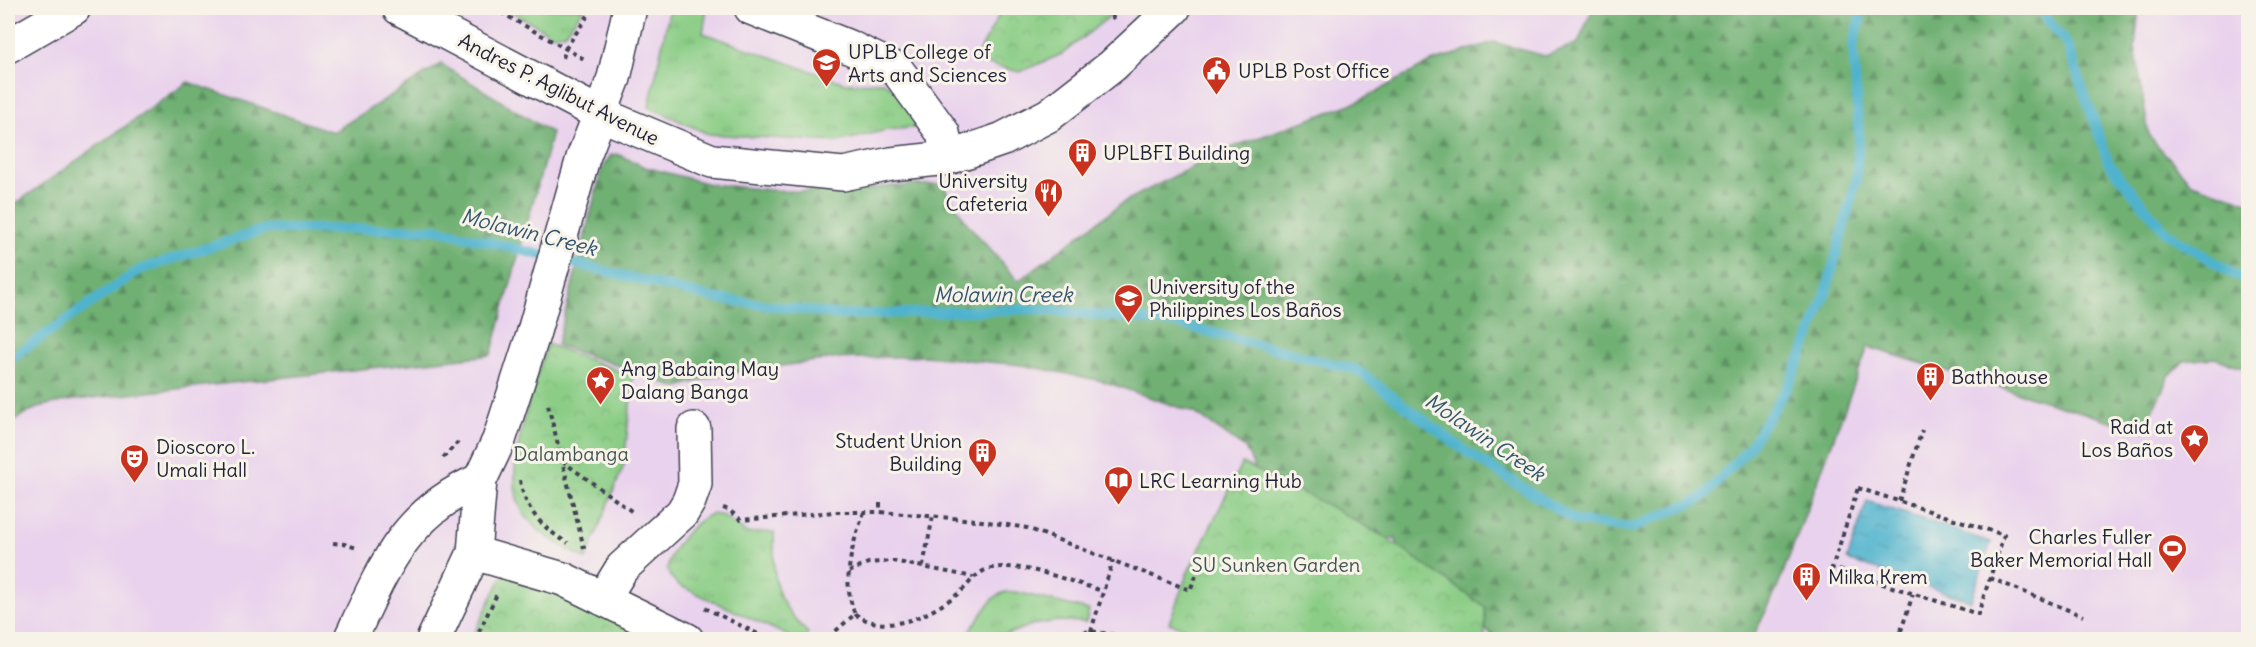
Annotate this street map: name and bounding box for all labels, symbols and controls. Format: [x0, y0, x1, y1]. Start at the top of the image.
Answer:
street label: Andres P. Aglibut Avenue [455, 28, 663, 150]
place label: UPLB College of Arts and Sciences [848, 39, 1007, 87]
school or university icon: UPLB College of Arts and Sciences [811, 46, 843, 88]
public building icon: UPLB Post Office [1201, 54, 1233, 96]
place label: UPLB Post Office [1238, 58, 1390, 83]
building icon: UPLBFI Building [1066, 136, 1098, 178]
place label: UPLBFI Building [1103, 140, 1250, 165]
place label: University Cafeteria [938, 168, 1028, 216]
restaurant icon: University Cafeteria [1033, 176, 1065, 218]
water label: Molawin Creek [458, 202, 601, 262]
place label: University of the Philippines Los Baños [1149, 274, 1342, 322]
water label: Molawin Creek [934, 281, 1074, 308]
school or university icon: University of the Philippines Los Baños [1112, 282, 1144, 324]
place label: Ang Babaing May Dalang Banga [621, 356, 779, 404]
building icon: Bathhouse [1914, 360, 1946, 402]
place icon: Ang Babaing May Dalang Banga [584, 364, 616, 406]
place label: Bathhouse [1951, 364, 2048, 389]
water label: Molawin Creek [1420, 387, 1551, 488]
place label: Raid at Los Baños [2081, 414, 2173, 462]
place icon: Raid at Los Baños [2178, 422, 2210, 464]
place label: Student Union Building [835, 428, 962, 476]
place label: Dioscoro L. Umali Hall [156, 434, 255, 482]
building icon: Student Union Building [967, 436, 999, 478]
park label: Dalambanga [513, 441, 629, 466]
theatre icon: Dioscoro L. Umali Hall [119, 442, 151, 484]
library icon: LRC Learning Hub [1102, 464, 1134, 506]
place label: LRC Learning Hub [1139, 468, 1302, 493]
place label: Charles Fuller Baker Memorial Hall [1970, 524, 2152, 572]
sports icon: Charles Fuller Baker Memorial Hall [2157, 532, 2189, 574]
park label: SU Sunken Garden [1192, 552, 1360, 577]
building icon: Milka Krem [1791, 560, 1823, 602]
place label: Milka Krem [1828, 564, 1928, 589]

